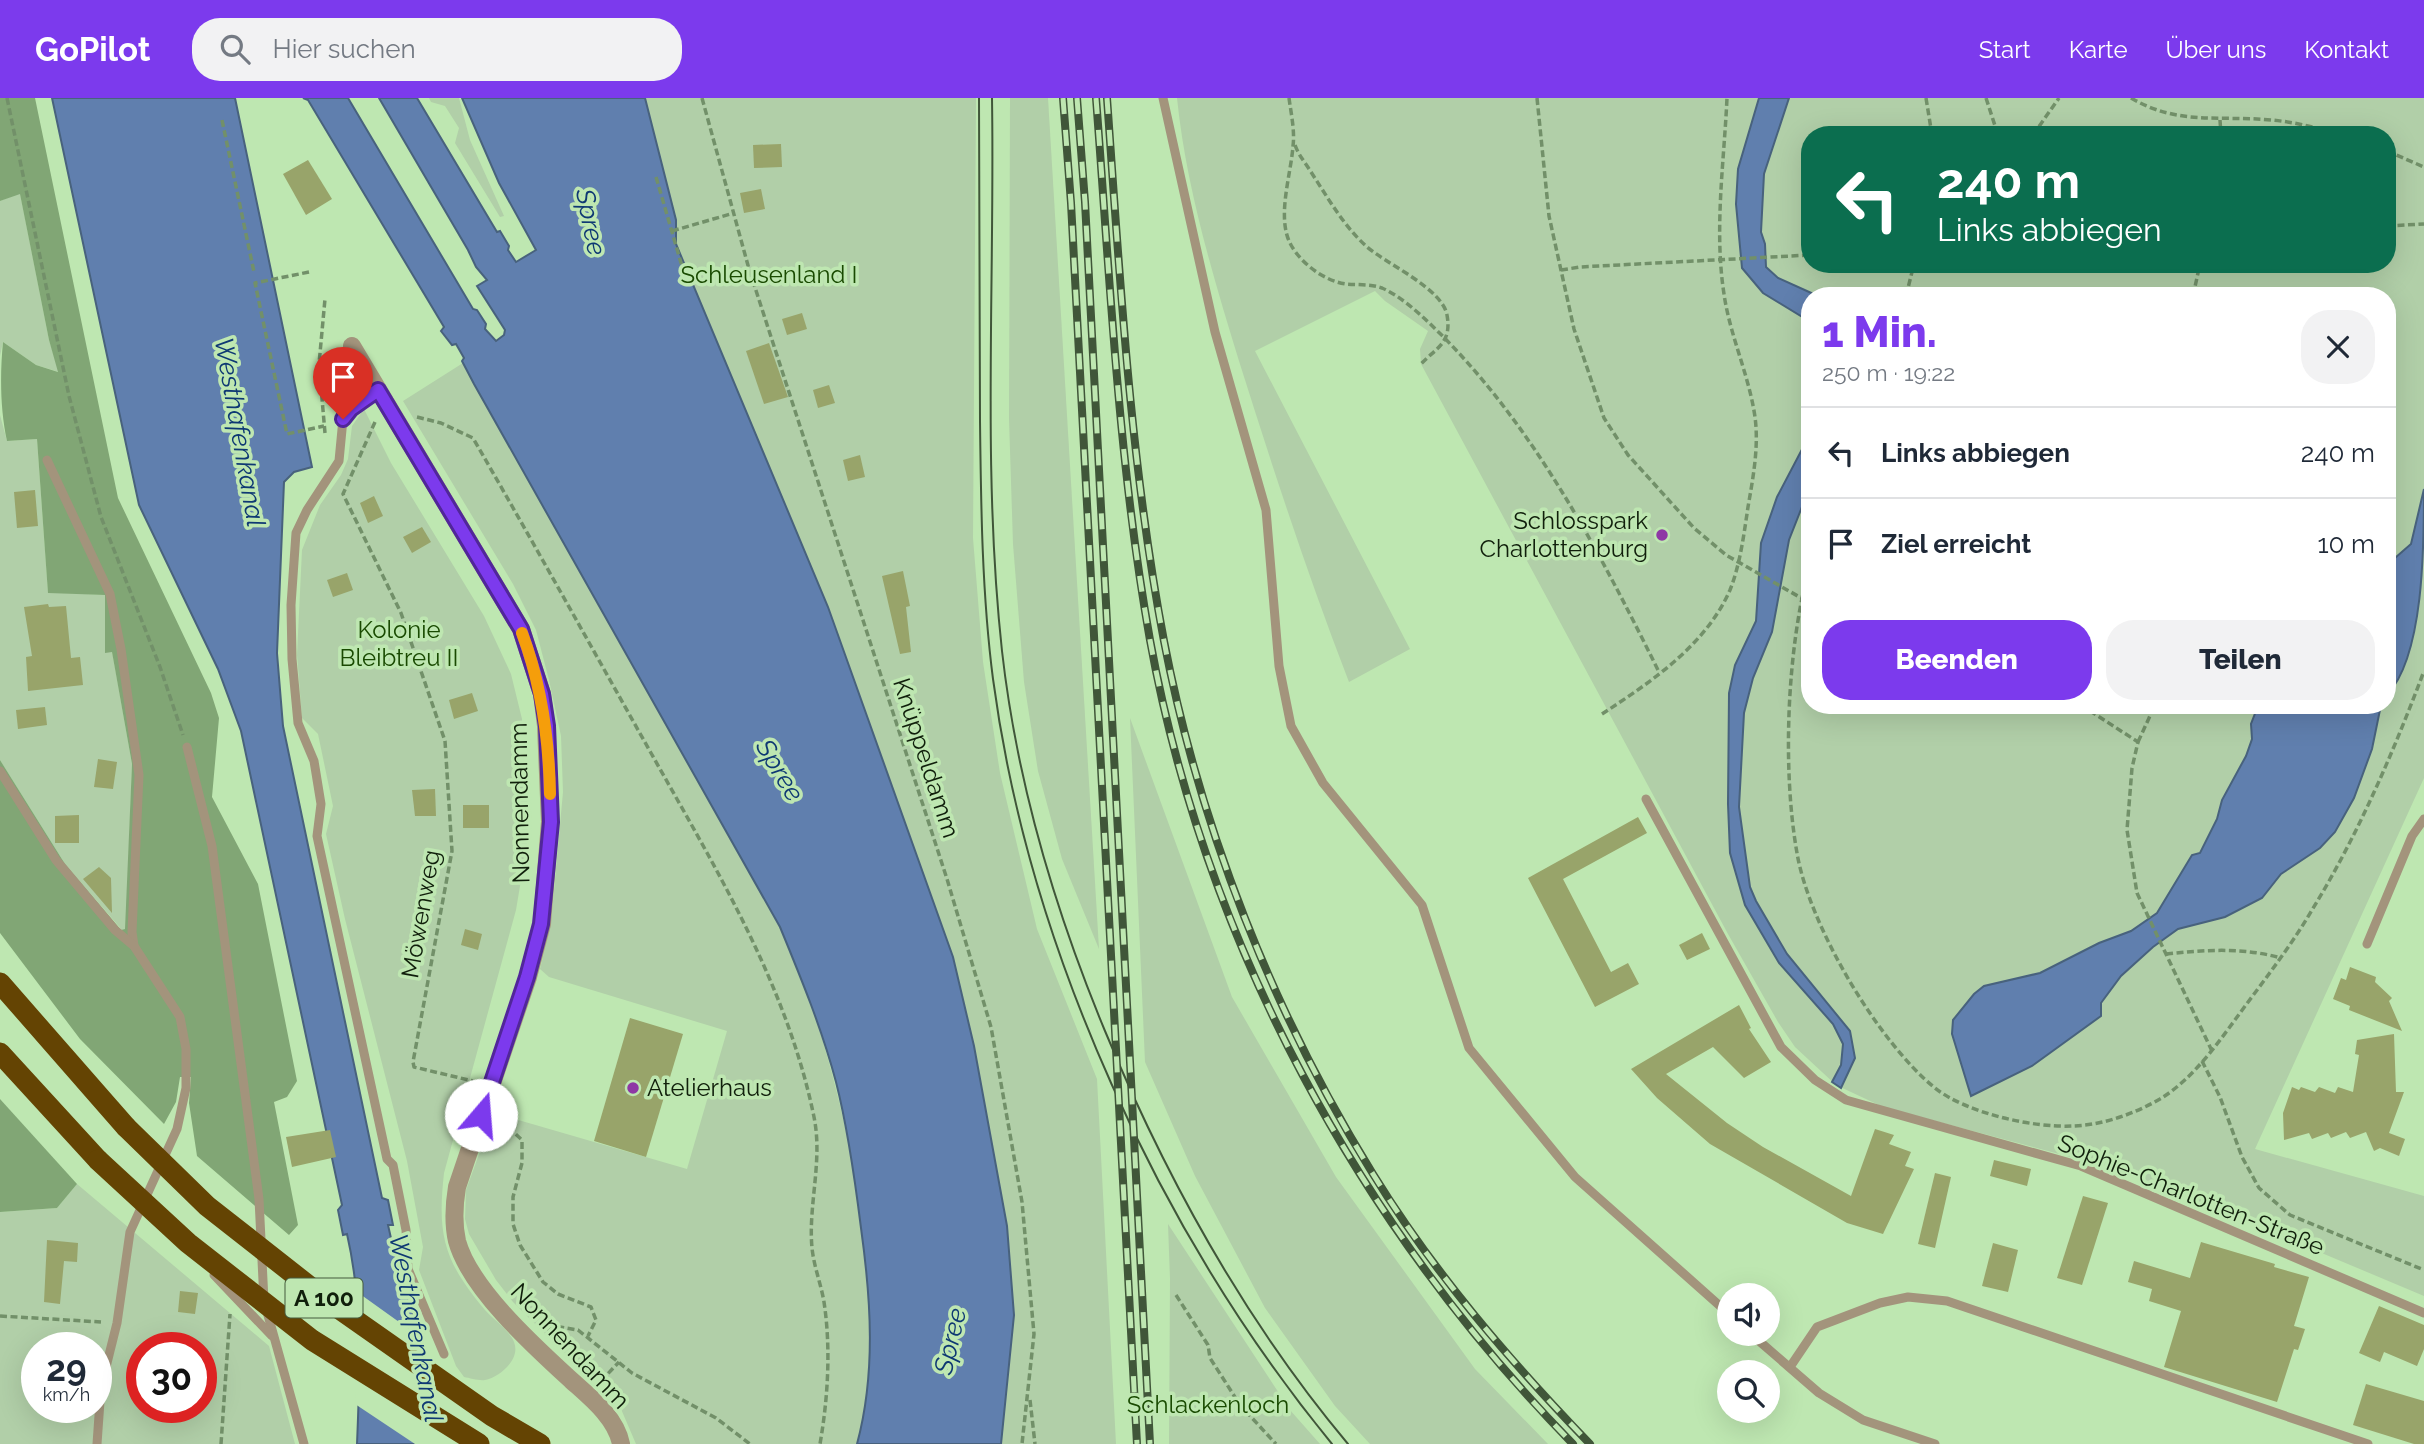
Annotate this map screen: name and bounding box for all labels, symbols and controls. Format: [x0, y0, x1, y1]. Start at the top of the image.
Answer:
search box [192, 18, 682, 81]
text: GoPilot [35, 30, 150, 69]
icon: search [216, 30, 254, 68]
text: Hier suchen [272, 34, 416, 64]
text: Start [1979, 35, 2031, 64]
text: Karte [2069, 35, 2128, 64]
text: Über uns [2166, 35, 2266, 64]
text: Kontakt [2304, 35, 2389, 64]
text: 240 m [1937, 152, 2080, 209]
icon: left [1822, 154, 1913, 245]
water label: Spree [570, 185, 612, 258]
text: Links abbiegen [1937, 211, 2162, 248]
park label: Schleusenland I [681, 260, 857, 289]
text: 1 Min. [1822, 308, 1937, 357]
button: close [2301, 310, 2375, 384]
water label: Westhafenkanal [209, 335, 271, 529]
pin [313, 347, 373, 419]
icon: arrive [324, 358, 362, 396]
text: 250 m · 19:22 [1822, 359, 1955, 386]
icon: left [1822, 434, 1860, 472]
text: Links abbiegen [1881, 438, 2070, 468]
text: 240 m [2301, 438, 2375, 468]
place label: Schlosspark Charlottenburg [1479, 506, 1648, 563]
icon: arrive [1822, 525, 1860, 563]
marker: Schlosspark Charlottenburg [1654, 527, 1670, 543]
text: Ziel erreicht [1881, 529, 2031, 559]
text: 10 m [2317, 529, 2375, 559]
park label: Kolonie Bleibtreu II [340, 615, 458, 672]
button: Beenden [1822, 620, 2092, 700]
button: Teilen [2106, 620, 2375, 700]
street label: Knüppeldamm [887, 674, 966, 841]
street label: Nonnendamm [504, 722, 535, 884]
water label: Spree [749, 733, 810, 807]
street label: Möwenweg [395, 848, 446, 980]
place label: Atelierhaus [647, 1073, 772, 1102]
position arrow [444, 1078, 518, 1152]
marker: Atelierhaus [625, 1080, 641, 1096]
street label: Sophie-Charlotten-Straße [2054, 1128, 2329, 1261]
water label: Westhafenkanal [383, 1231, 449, 1425]
street label: Nonnendamm [505, 1277, 636, 1414]
road number: A 100 [286, 1278, 362, 1317]
map controls [1717, 1283, 1780, 1423]
button: sound [1717, 1283, 1780, 1346]
water label: Spree [928, 1305, 972, 1378]
speed limit sign: 30 [126, 1332, 217, 1423]
text: 29 [46, 1348, 87, 1389]
button: search [1717, 1360, 1780, 1423]
text: km/h [43, 1384, 90, 1405]
park label: Schlackenloch [1127, 1390, 1289, 1419]

